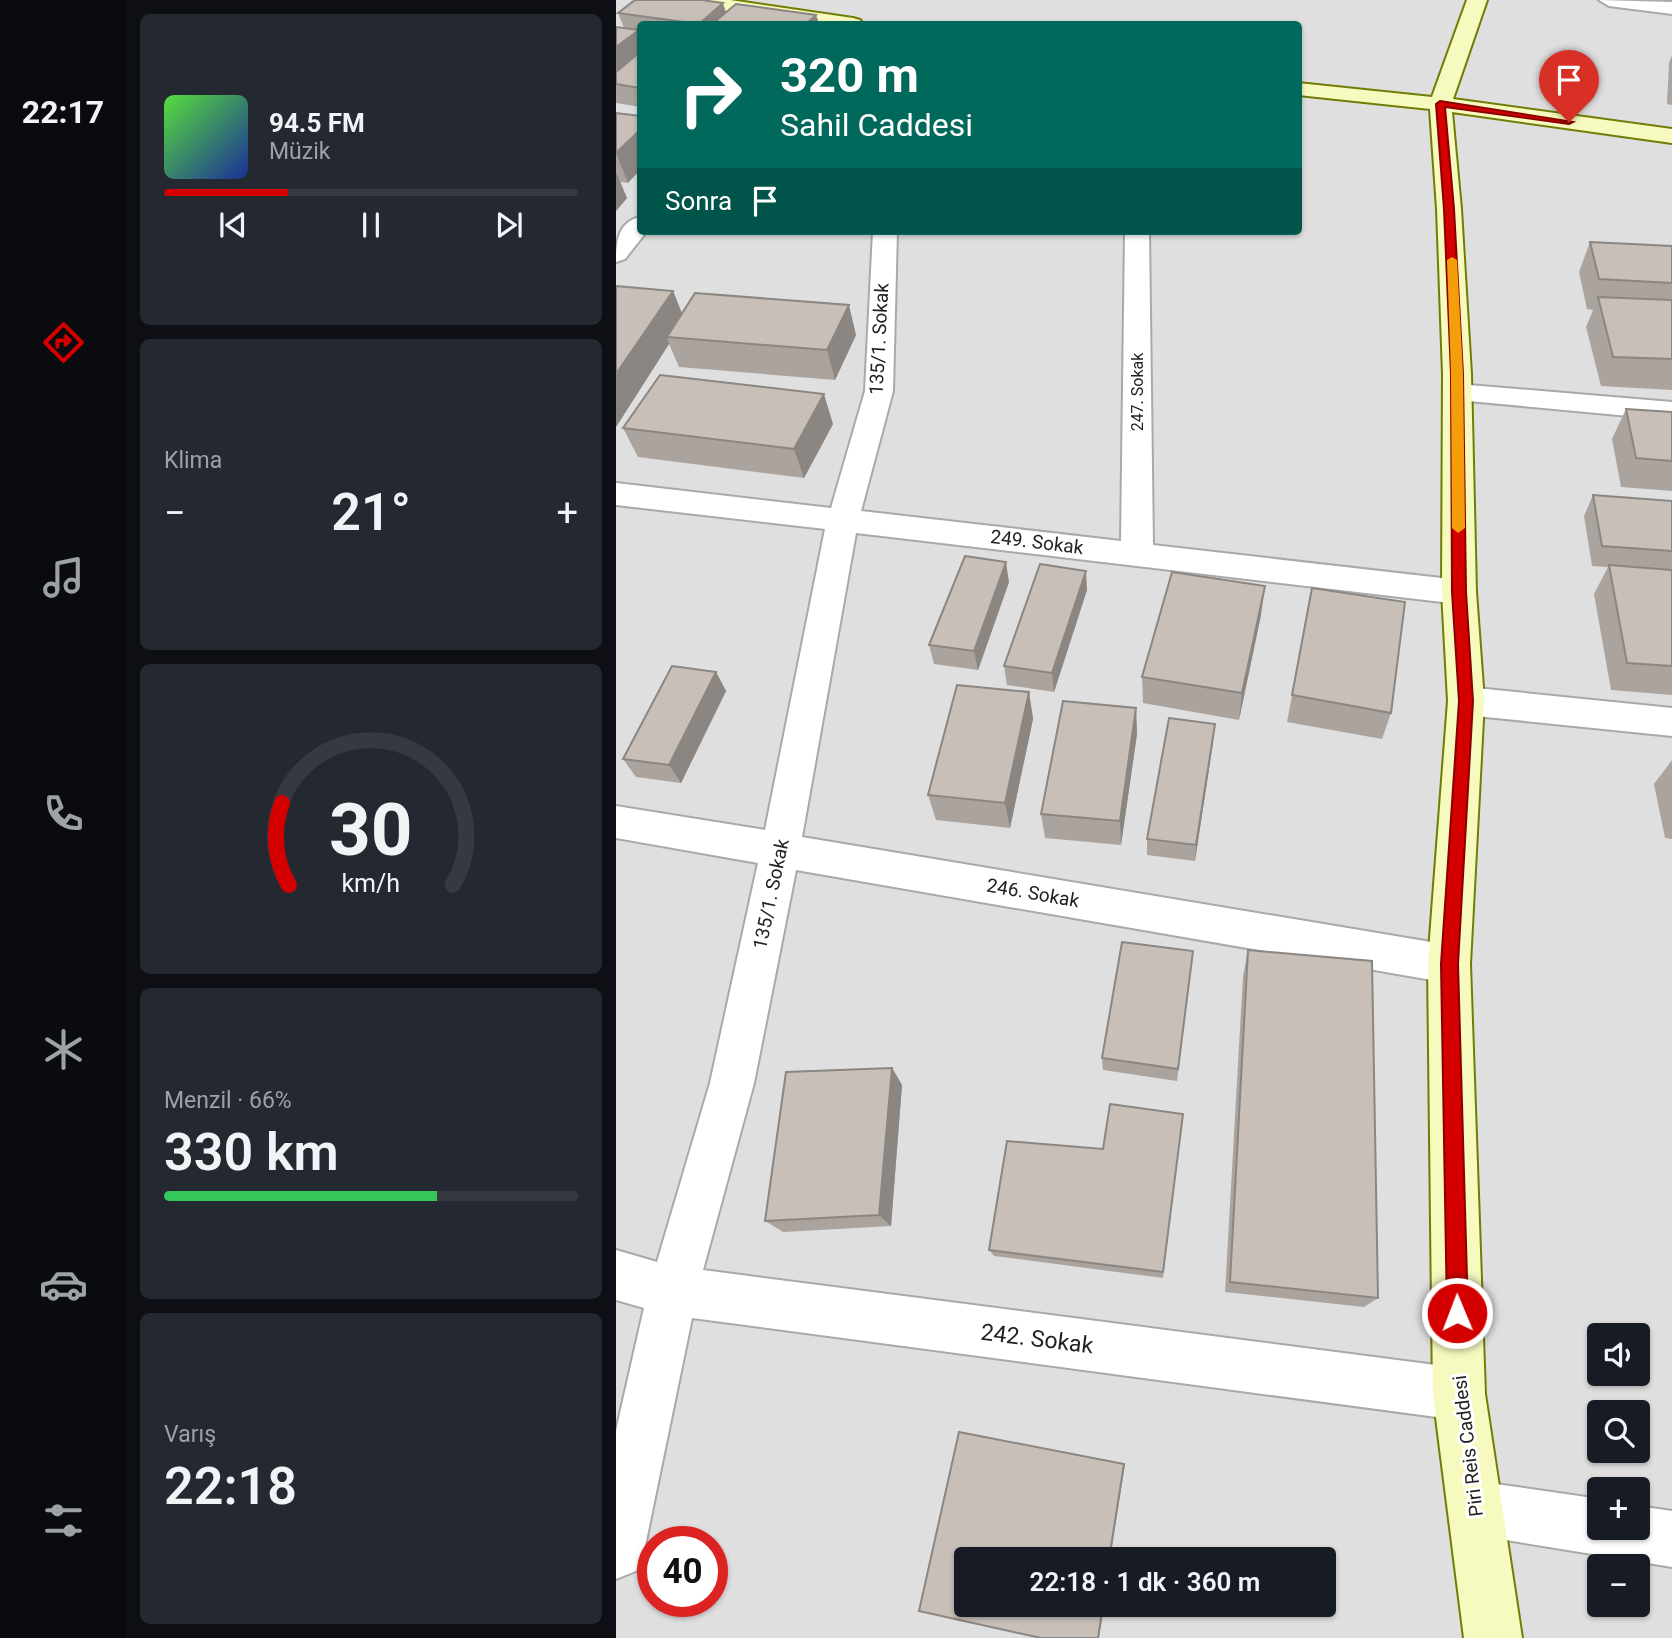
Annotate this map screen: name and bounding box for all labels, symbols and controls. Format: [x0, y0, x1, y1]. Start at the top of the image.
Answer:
text: 320 m [780, 47, 919, 104]
icon: right [665, 49, 756, 140]
pin [1539, 50, 1599, 122]
icon: arrive [1550, 61, 1588, 99]
text: 22:17 [22, 93, 104, 131]
text: Sahil Caddesi [780, 106, 973, 144]
text: 94.5 FM [269, 108, 365, 138]
text: Müzik [269, 138, 330, 165]
icon: arrive [746, 182, 784, 220]
text: Sonra [665, 186, 732, 216]
icon: previous [214, 206, 252, 244]
icon: pause [352, 206, 390, 244]
icon: next [490, 206, 528, 244]
street label: 135/1. Sokak [865, 282, 893, 396]
icon: directions [39, 318, 88, 367]
street label: 247. Sokak [1128, 352, 1147, 431]
text: Klima [164, 447, 222, 474]
text: 21° [331, 482, 411, 543]
text: − [164, 491, 186, 535]
text: + [556, 491, 578, 535]
street label: 249. Sokak [989, 525, 1085, 559]
icon: music [39, 553, 88, 602]
text: 30 [329, 787, 413, 873]
icon: phone [39, 789, 88, 838]
street label: 135/1. Sokak [748, 836, 794, 951]
text: km/h [342, 869, 400, 898]
street label: 246. Sokak [985, 874, 1081, 913]
icon: climate [39, 1025, 88, 1074]
text: Menzil · 66% [164, 1087, 292, 1114]
text: 330 km [164, 1122, 339, 1183]
icon: car [39, 1260, 88, 1309]
position arrow [1420, 1276, 1494, 1350]
street label: 242. Sokak [979, 1319, 1095, 1359]
map controls [1587, 1323, 1650, 1617]
button: sound [1587, 1323, 1650, 1386]
street label: Piri Reis Caddesi [1448, 1374, 1488, 1518]
button: search [1587, 1400, 1650, 1463]
text: Varış [164, 1421, 216, 1448]
text: 22:18 [164, 1456, 297, 1517]
button: + [1587, 1477, 1650, 1540]
icon: filters [39, 1496, 88, 1545]
speed limit sign: 40 [637, 1526, 728, 1617]
button: − [1587, 1554, 1650, 1617]
text: 22:18 · 1 dk · 360 m [1030, 1567, 1260, 1597]

